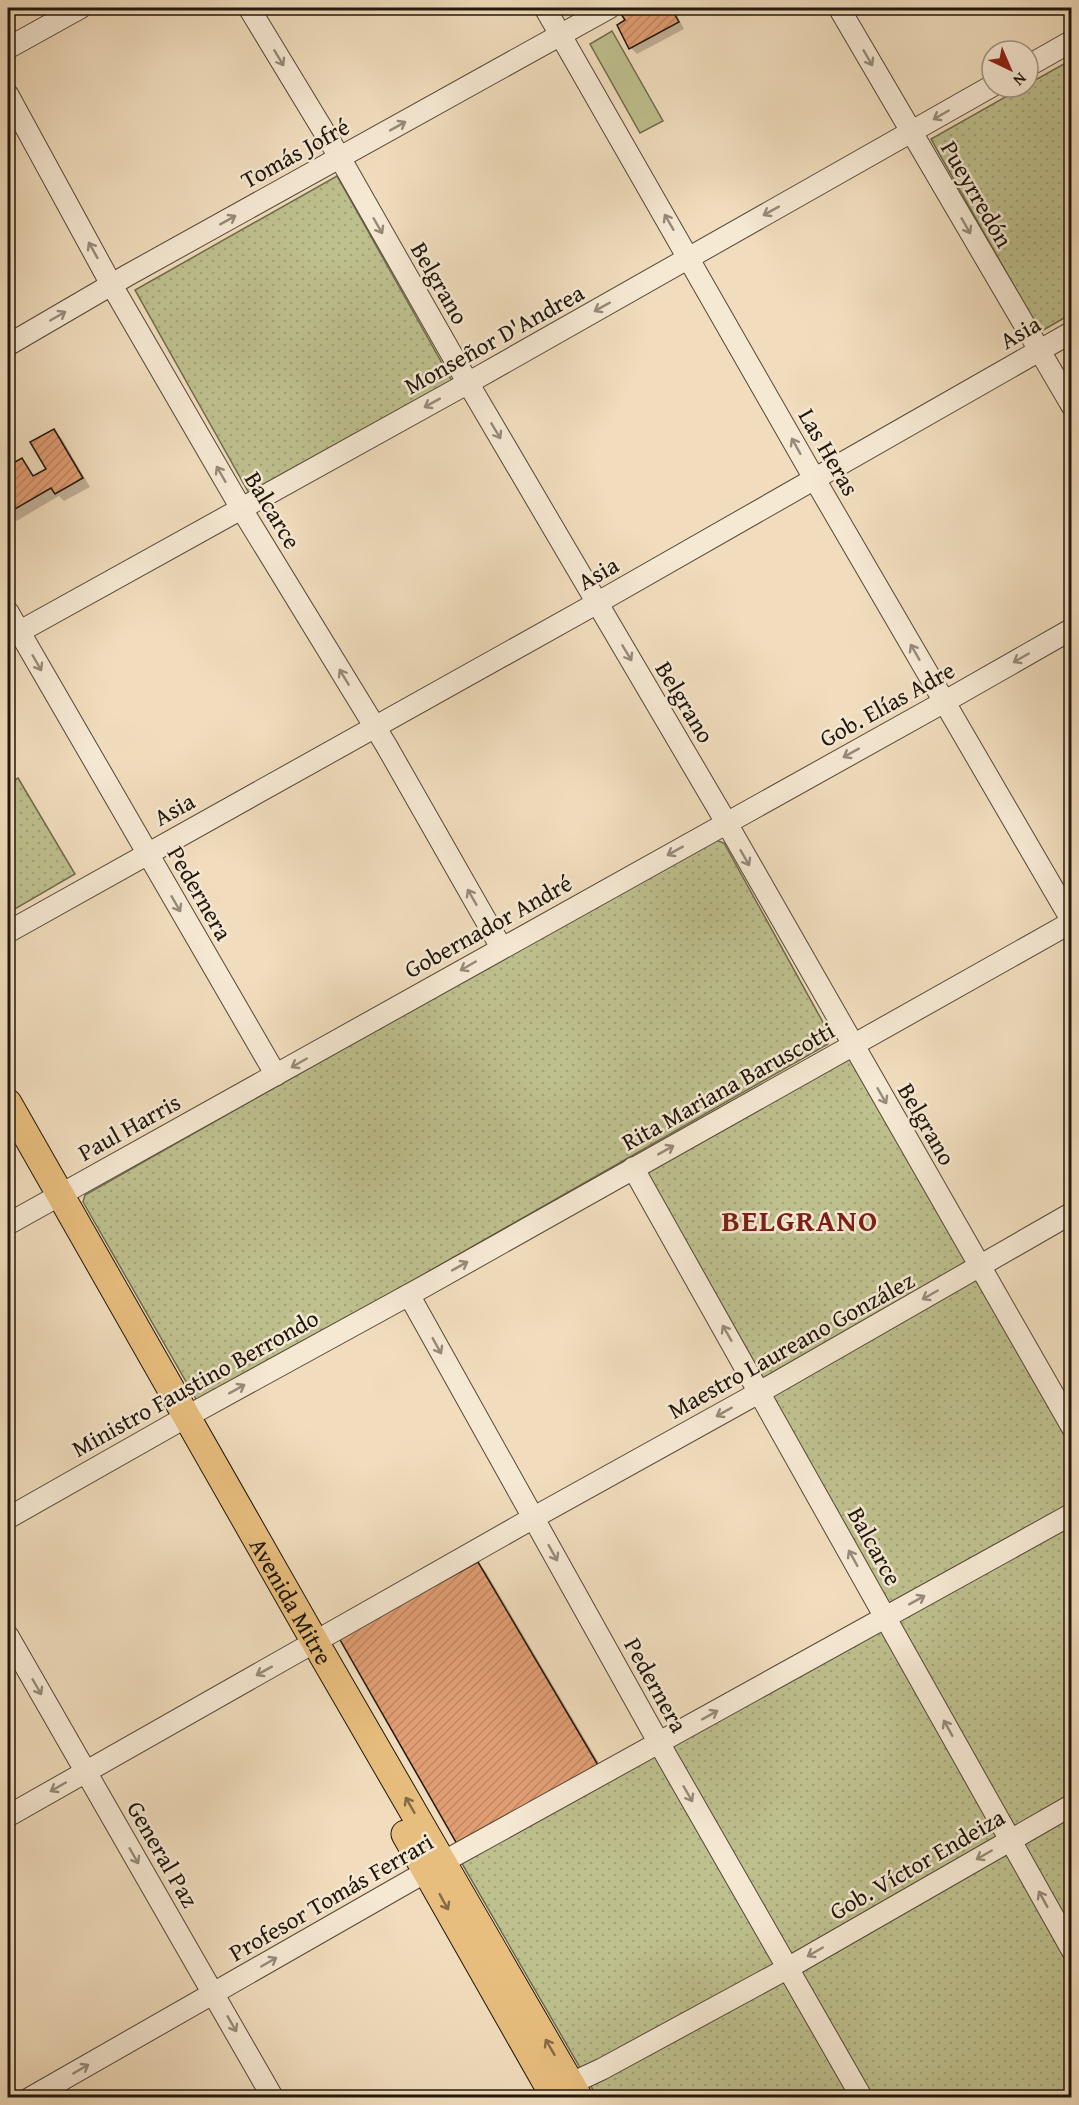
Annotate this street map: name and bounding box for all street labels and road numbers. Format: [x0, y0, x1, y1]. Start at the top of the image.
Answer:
street label: Tomás Jofré [234, 109, 356, 197]
street label: Pueyrredón [932, 134, 1022, 254]
street label: Belgrano [402, 235, 478, 331]
street label: Monseñor D'Andrea [398, 275, 591, 403]
street label: Asia [993, 306, 1048, 358]
street label: Las Heras [790, 402, 868, 502]
street label: Balcarce [236, 465, 310, 555]
street label: Asia [571, 547, 626, 599]
street label: Gob. Elías Adre [813, 652, 961, 756]
street label: Belgrano [647, 654, 723, 750]
street label: Asia [147, 783, 201, 835]
street label: Pedernera [159, 839, 241, 947]
street label: Gobernador André [398, 865, 578, 987]
street label: Rita Mariana Baruscotti [615, 1013, 841, 1159]
street label: Belgrano [889, 1076, 965, 1172]
street label: Paul Harris [71, 1084, 187, 1170]
street label: Maestro Laureano González [662, 1263, 920, 1427]
street label: Ministro Faustino Berrondo [65, 1300, 325, 1466]
street label: Balcarce [839, 1500, 911, 1592]
street label: Avenida Mitre [241, 1531, 342, 1671]
street label: Pedernera [616, 1631, 697, 1739]
street label: General Paz [118, 1794, 208, 1914]
street label: Gob. Víctor Endeiza [823, 1799, 1012, 1928]
street label: Profesor Tomás Ferrari [222, 1824, 440, 1970]

